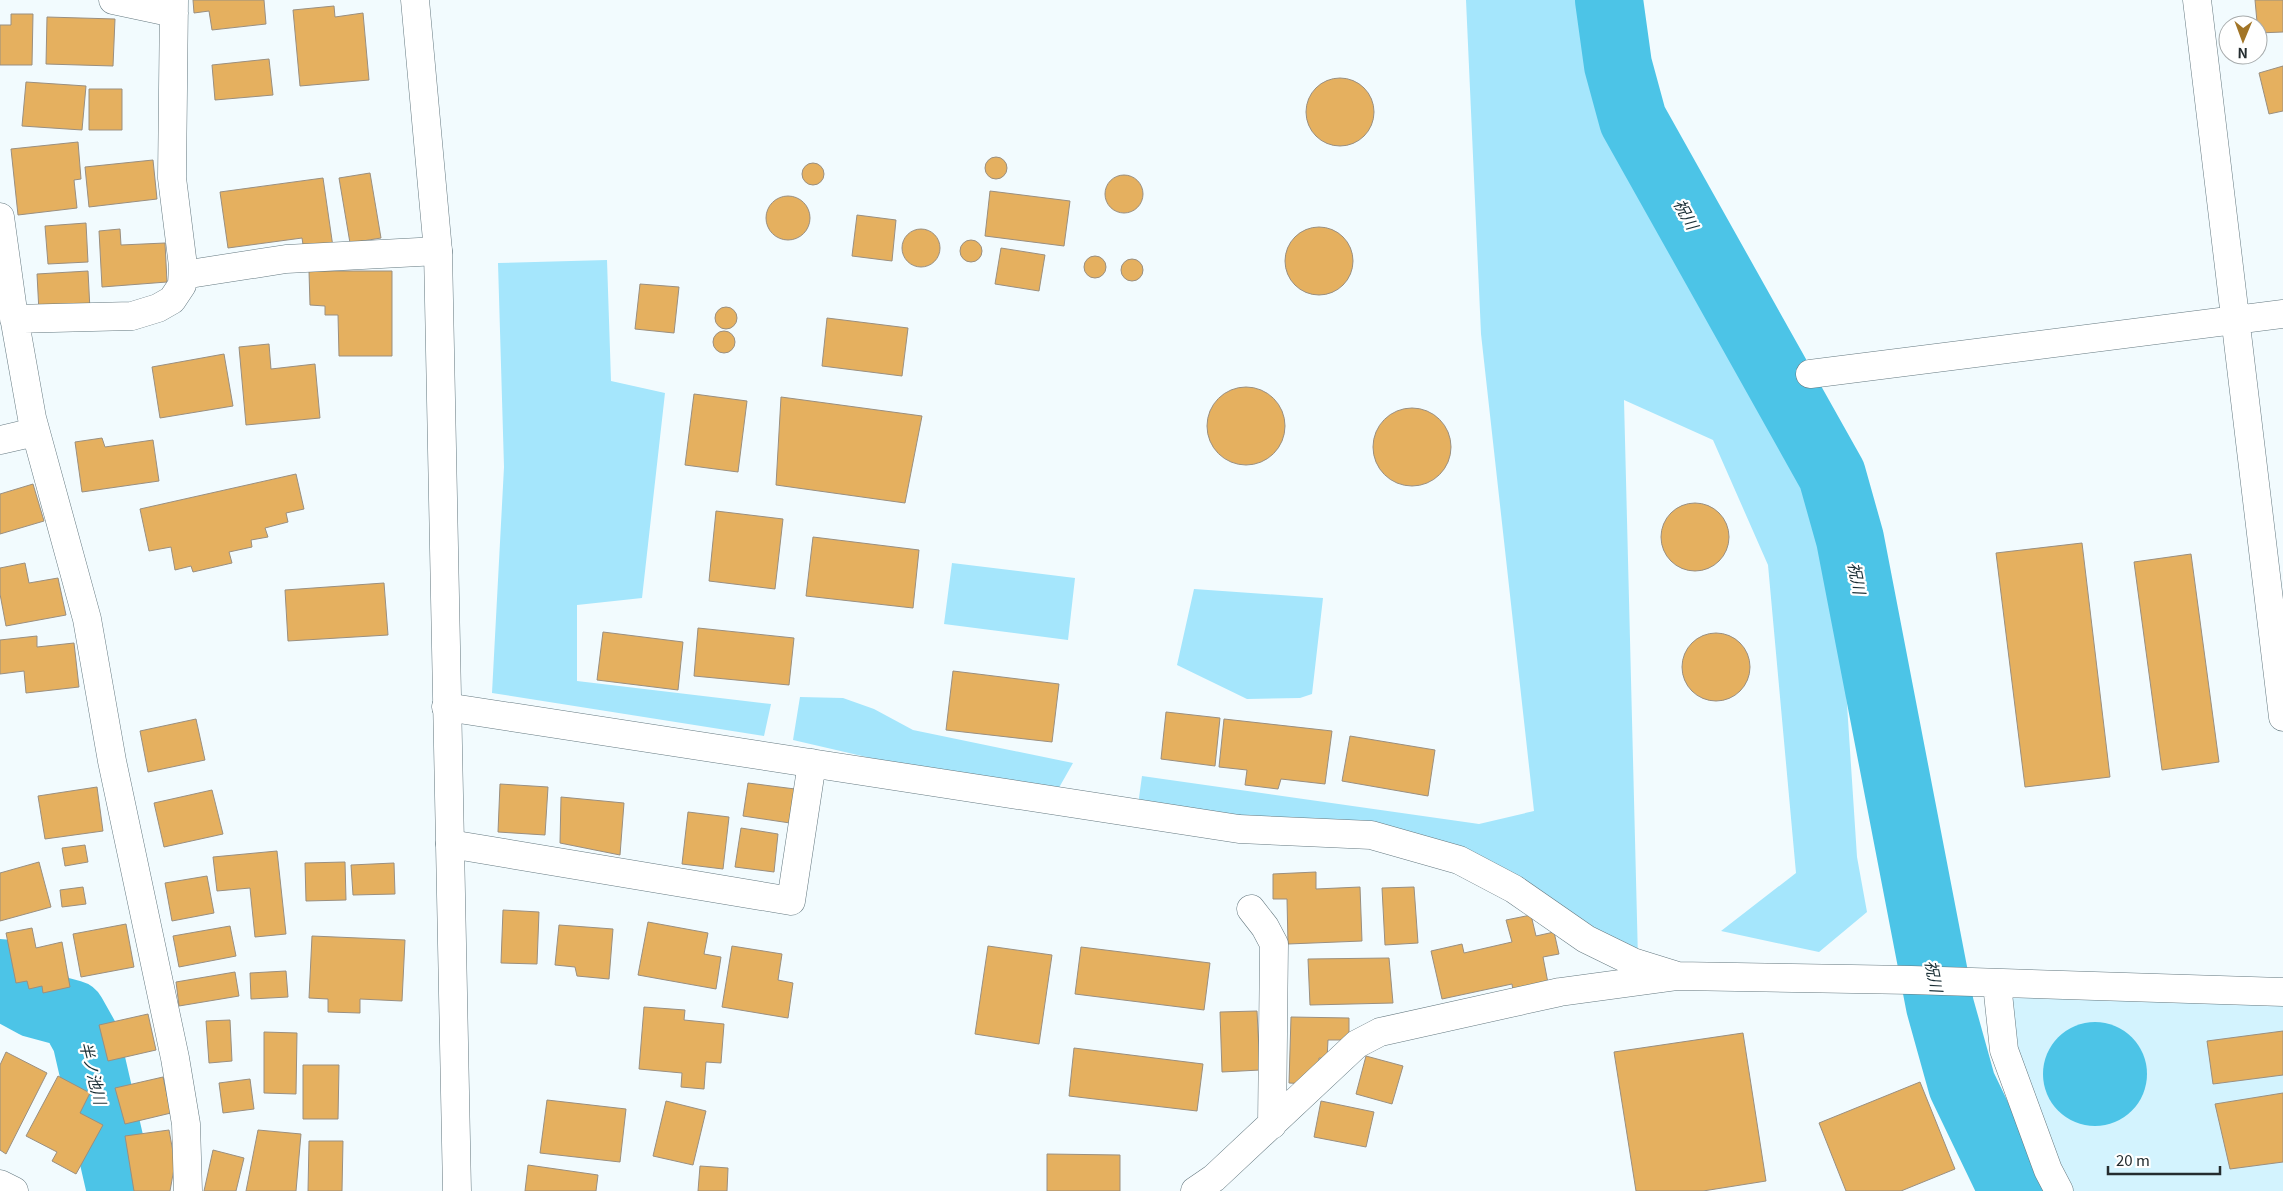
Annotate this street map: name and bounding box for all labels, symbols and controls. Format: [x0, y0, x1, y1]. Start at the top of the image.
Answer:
north arrow [2218, 15, 2268, 65]
text: N [2237, 44, 2248, 64]
water label: 祝川 [1669, 194, 1706, 235]
water label: 祝川 [1843, 560, 1873, 598]
water label: 祝川 [1920, 958, 1950, 996]
water label: 半ノ池川 [75, 1039, 114, 1109]
scale bar [2108, 1144, 2220, 1176]
text: 20 m [2116, 1149, 2150, 1170]

